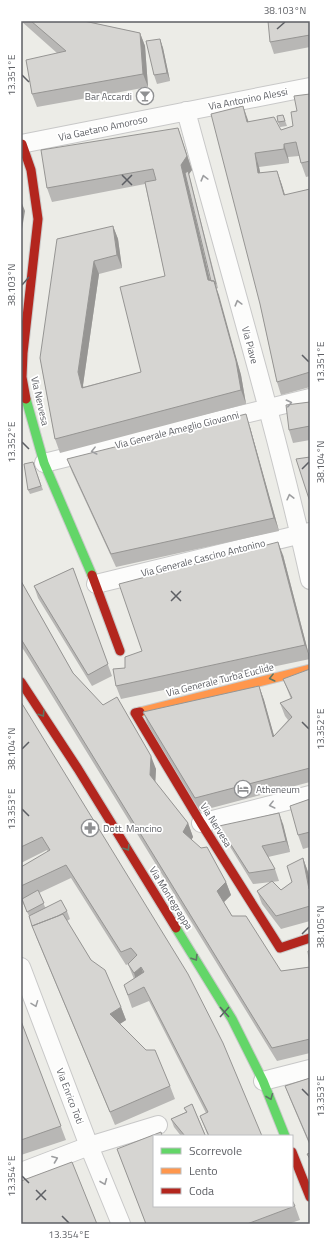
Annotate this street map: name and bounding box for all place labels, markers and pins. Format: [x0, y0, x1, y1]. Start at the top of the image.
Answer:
bar icon: Bar Accardi [135, 86, 155, 106]
place label: Bar Accardi [85, 89, 132, 104]
hotel icon: Atheneum [233, 779, 253, 799]
place label: Atheneum [256, 782, 300, 797]
pharmacy icon: Dott. Mancino [80, 818, 100, 838]
place label: Dott. Mancino [103, 821, 162, 836]

